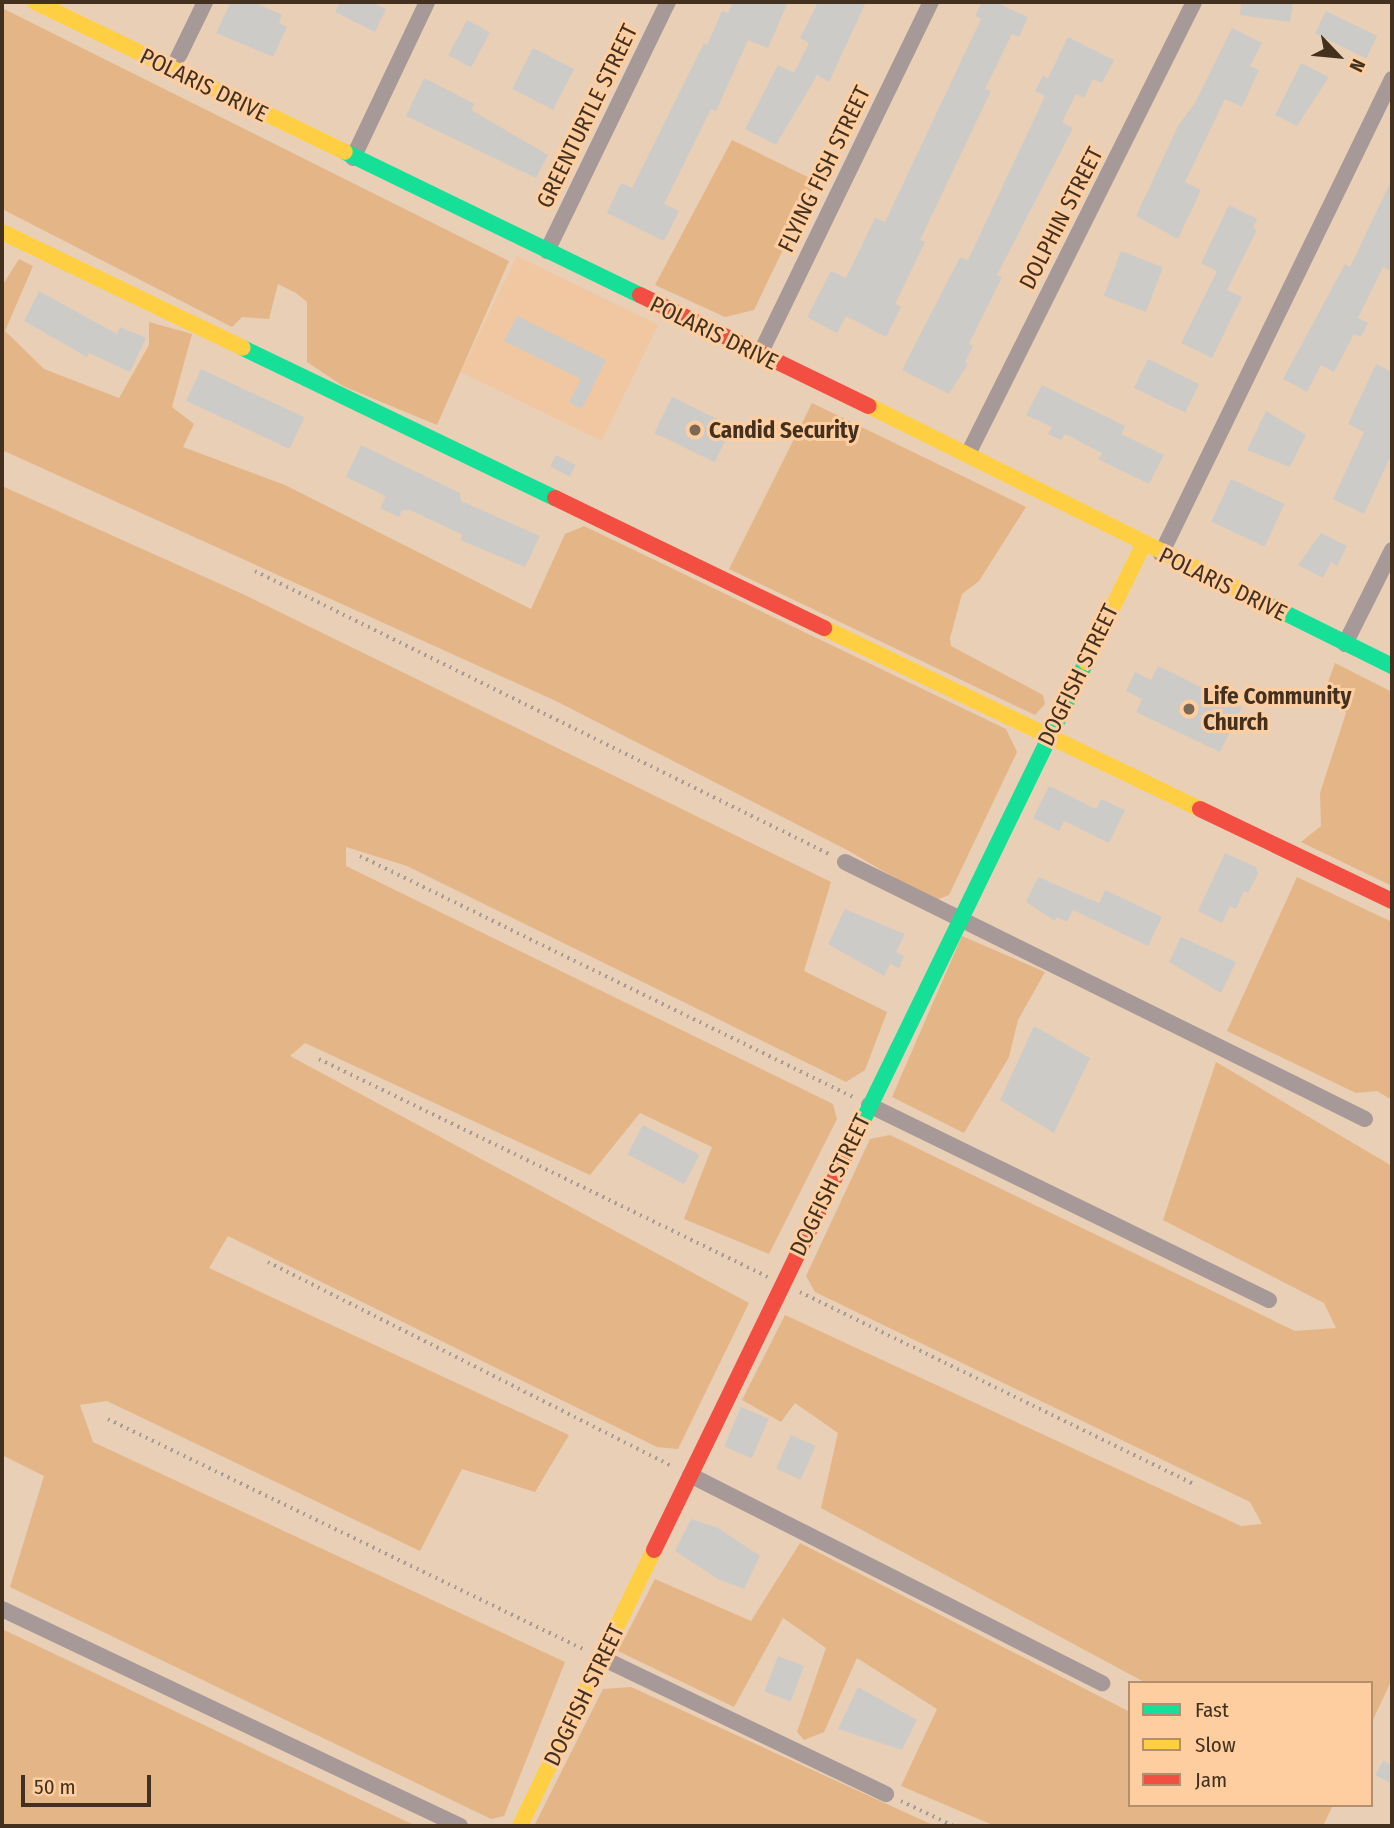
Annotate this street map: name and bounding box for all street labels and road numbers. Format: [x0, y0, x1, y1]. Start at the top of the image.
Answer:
street label: GREENTURTLE STREET [531, 20, 643, 212]
street label: POLARIS DRIVE [136, 42, 272, 128]
street label: FLYING FISH STREET [772, 81, 876, 257]
street label: DOLPHIN STREET [1013, 142, 1109, 294]
street label: POLARIS DRIVE [646, 290, 782, 376]
street label: POLARIS DRIVE [1155, 541, 1291, 627]
street label: DOGFISH STREET [1032, 600, 1124, 750]
street label: DOGFISH STREET [784, 1110, 876, 1260]
street label: DOGFISH STREET [538, 1620, 630, 1770]

